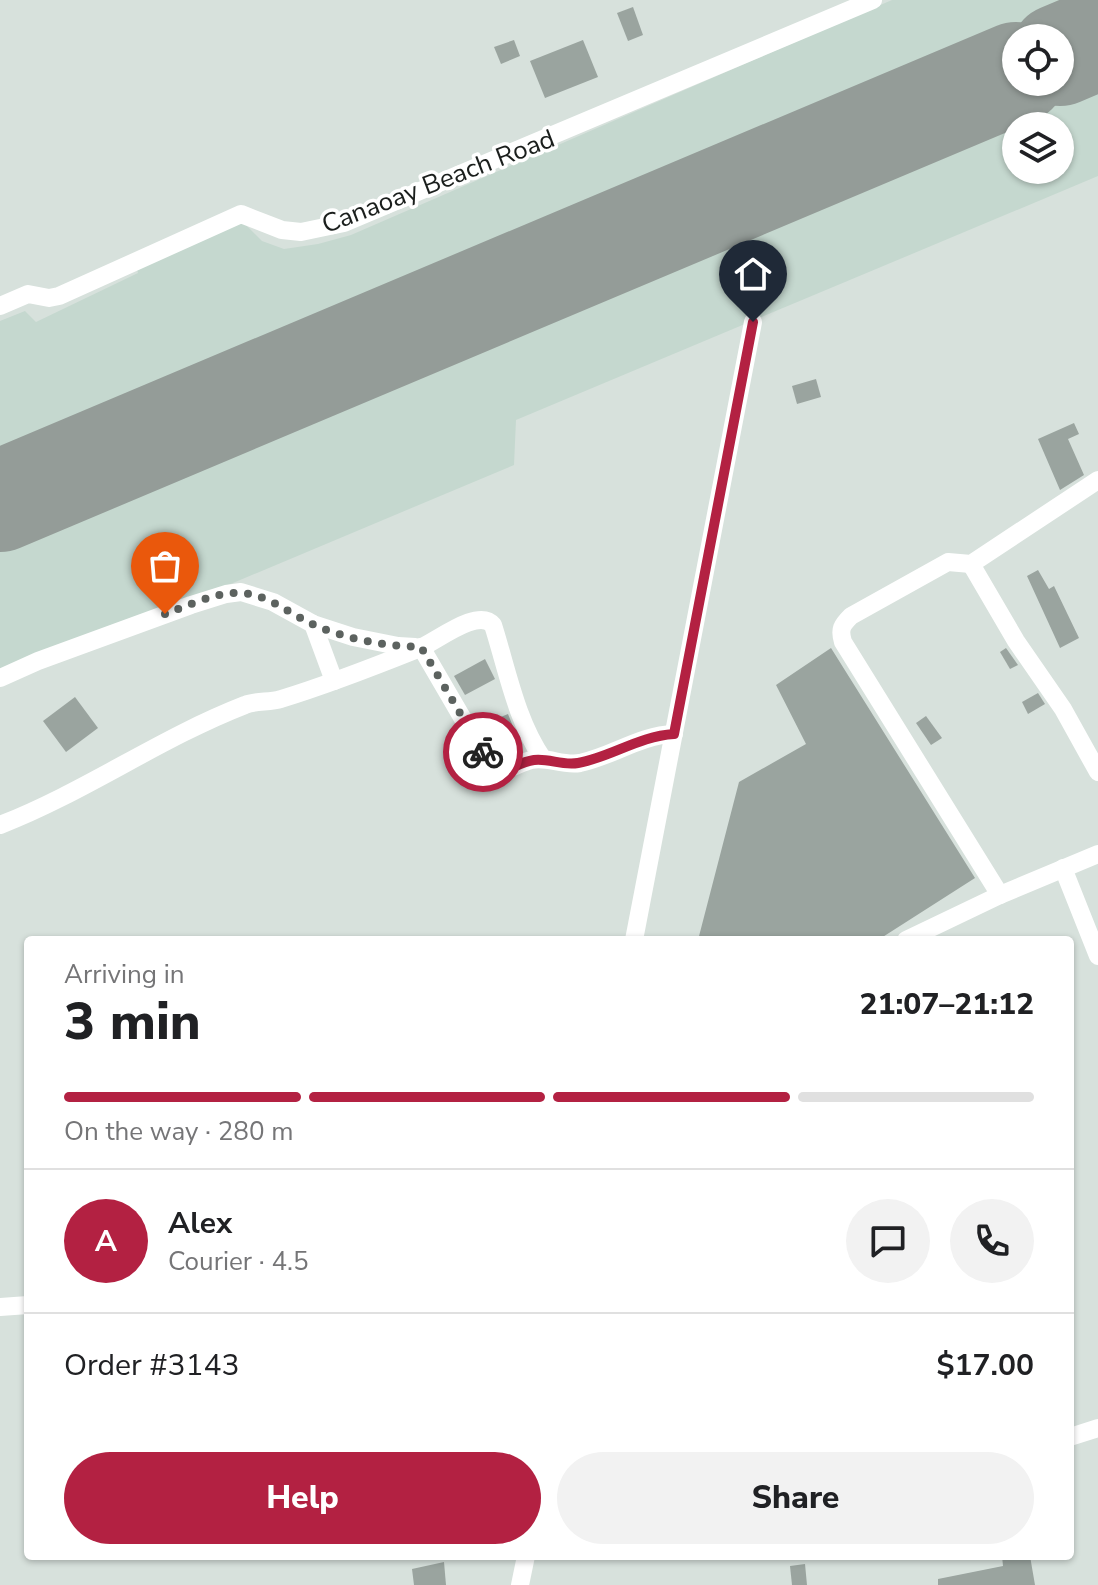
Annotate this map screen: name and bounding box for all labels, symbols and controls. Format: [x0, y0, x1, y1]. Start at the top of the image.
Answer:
map controls [1002, 24, 1074, 184]
button: locate [1002, 24, 1074, 96]
button: layers [1002, 112, 1074, 184]
street label: Canaoay Beach Road [317, 121, 560, 242]
pin [719, 240, 787, 322]
icon: home [731, 252, 775, 296]
pin [131, 532, 199, 614]
icon: bag [143, 544, 187, 588]
courier [443, 712, 523, 792]
icon: bike [461, 730, 505, 774]
text: Arriving in [64, 957, 185, 992]
text: 21:07–21:12 [859, 984, 1034, 1025]
text: 3 min [64, 986, 201, 1057]
text: On the way · 280 m [64, 1114, 293, 1149]
button: chat [846, 1199, 930, 1283]
button: phone [950, 1199, 1034, 1283]
text: Alex [168, 1203, 232, 1244]
text: A [95, 1221, 117, 1262]
text: Courier · 4.5 [168, 1244, 309, 1279]
text: Order #3143 [64, 1345, 239, 1386]
text: $17.00 [937, 1345, 1034, 1386]
button: Help [64, 1452, 541, 1544]
button: Share [557, 1452, 1034, 1544]

